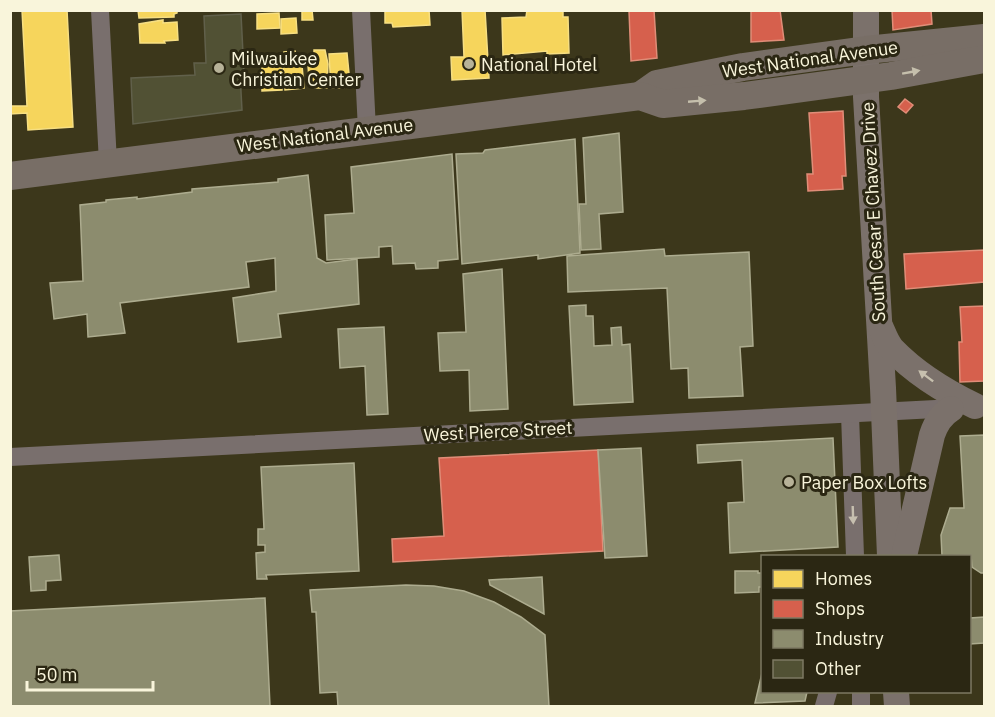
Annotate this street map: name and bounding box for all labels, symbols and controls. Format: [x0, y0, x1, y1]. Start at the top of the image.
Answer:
street label: West National Avenue [721, 35, 899, 83]
place label: Milwaukee Christian Center [231, 47, 361, 91]
place label: National Hotel [481, 53, 597, 76]
marker: National Hotel [462, 57, 476, 71]
marker: Milwaukee Christian Center [212, 61, 226, 75]
one-way arrow [901, 67, 920, 76]
one-way arrow [687, 96, 706, 106]
street label: South Cesar E Chavez Drive [856, 101, 890, 323]
street label: West National Avenue [236, 113, 414, 157]
one-way arrow [918, 370, 934, 382]
street label: West Pierce Street [423, 416, 573, 446]
place label: Paper Box Lofts [801, 471, 927, 494]
marker: Paper Box Lofts [782, 475, 796, 489]
one-way arrow [849, 505, 858, 524]
legend [761, 555, 971, 693]
text: Homes [815, 567, 872, 590]
text: Shops [815, 597, 865, 620]
text: Industry [815, 627, 884, 650]
scale bar [27, 654, 153, 692]
text: Other [815, 657, 861, 680]
text: 50 m [36, 663, 78, 686]

